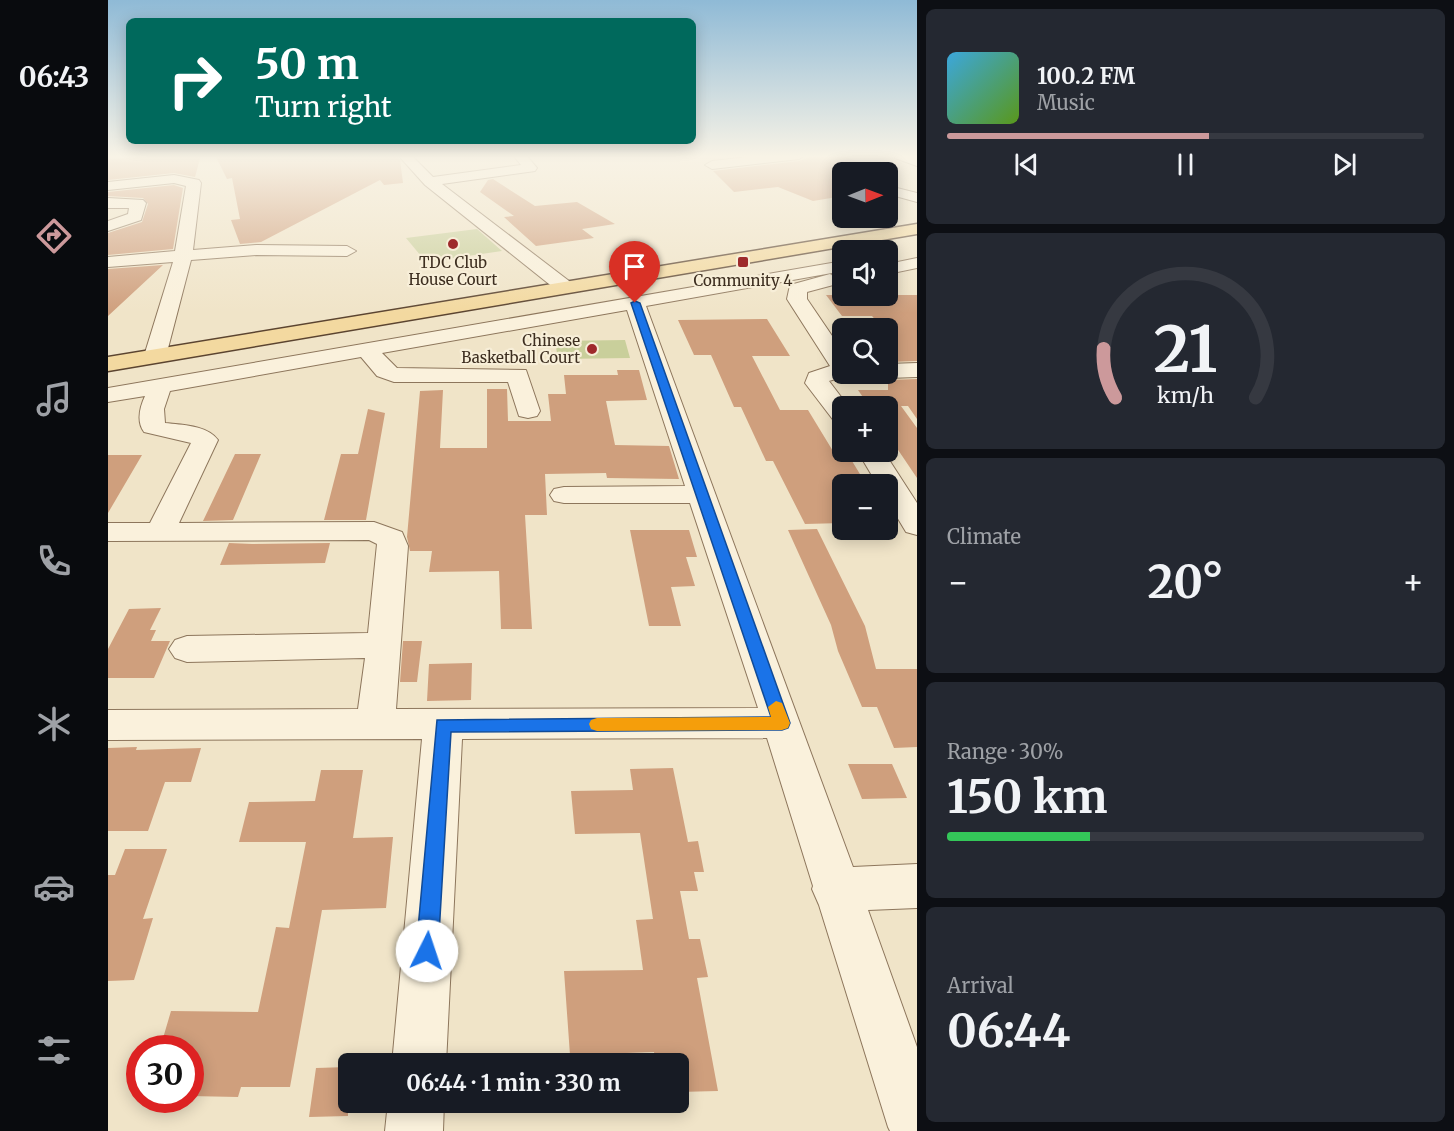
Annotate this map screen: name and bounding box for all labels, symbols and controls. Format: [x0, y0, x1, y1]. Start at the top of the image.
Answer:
text: 50 m [255, 38, 359, 90]
icon: right [156, 42, 234, 120]
text: 06:43 [19, 60, 89, 94]
text: 100.2 FM [1037, 62, 1135, 90]
text: Turn right [255, 90, 392, 124]
text: Music [1037, 90, 1095, 115]
icon: previous [1010, 148, 1043, 181]
icon: pause [1169, 148, 1202, 181]
icon: next [1328, 148, 1361, 181]
north arrow [832, 162, 898, 228]
map controls [832, 162, 898, 540]
icon: directions [33, 215, 75, 257]
marker: TDC Club House Court [446, 237, 460, 251]
button: sound [832, 240, 898, 306]
pin [609, 241, 660, 303]
icon: arrive [618, 250, 651, 283]
place label: TDC Club House Court [409, 253, 498, 289]
marker: Community 4 [736, 255, 750, 269]
place label: Community 4 [693, 271, 793, 290]
text: 21 [1154, 311, 1217, 389]
button: search [832, 318, 898, 384]
place label: Chinese Basketball Court [461, 331, 580, 367]
marker: Chinese Basketball Court [585, 342, 599, 356]
icon: music [33, 378, 75, 420]
text: km/h [1157, 383, 1214, 410]
button: + [832, 396, 898, 462]
button: − [832, 474, 898, 540]
text: Climate [947, 524, 1021, 549]
icon: phone [33, 540, 75, 582]
text: 20° [1147, 554, 1224, 610]
text: − [947, 562, 969, 603]
text: + [1402, 562, 1424, 603]
icon: climate [33, 703, 75, 745]
text: Range · 30% [947, 739, 1063, 764]
text: 150 km [947, 769, 1107, 825]
icon: car [33, 866, 75, 908]
position arrow [395, 919, 459, 983]
text: Arrival [947, 973, 1014, 998]
text: 06:44 [947, 1003, 1070, 1059]
icon: filters [33, 1029, 75, 1071]
speed limit sign: 30 [126, 1035, 204, 1113]
text: 06:44 · 1 min · 330 m [406, 1069, 621, 1097]

